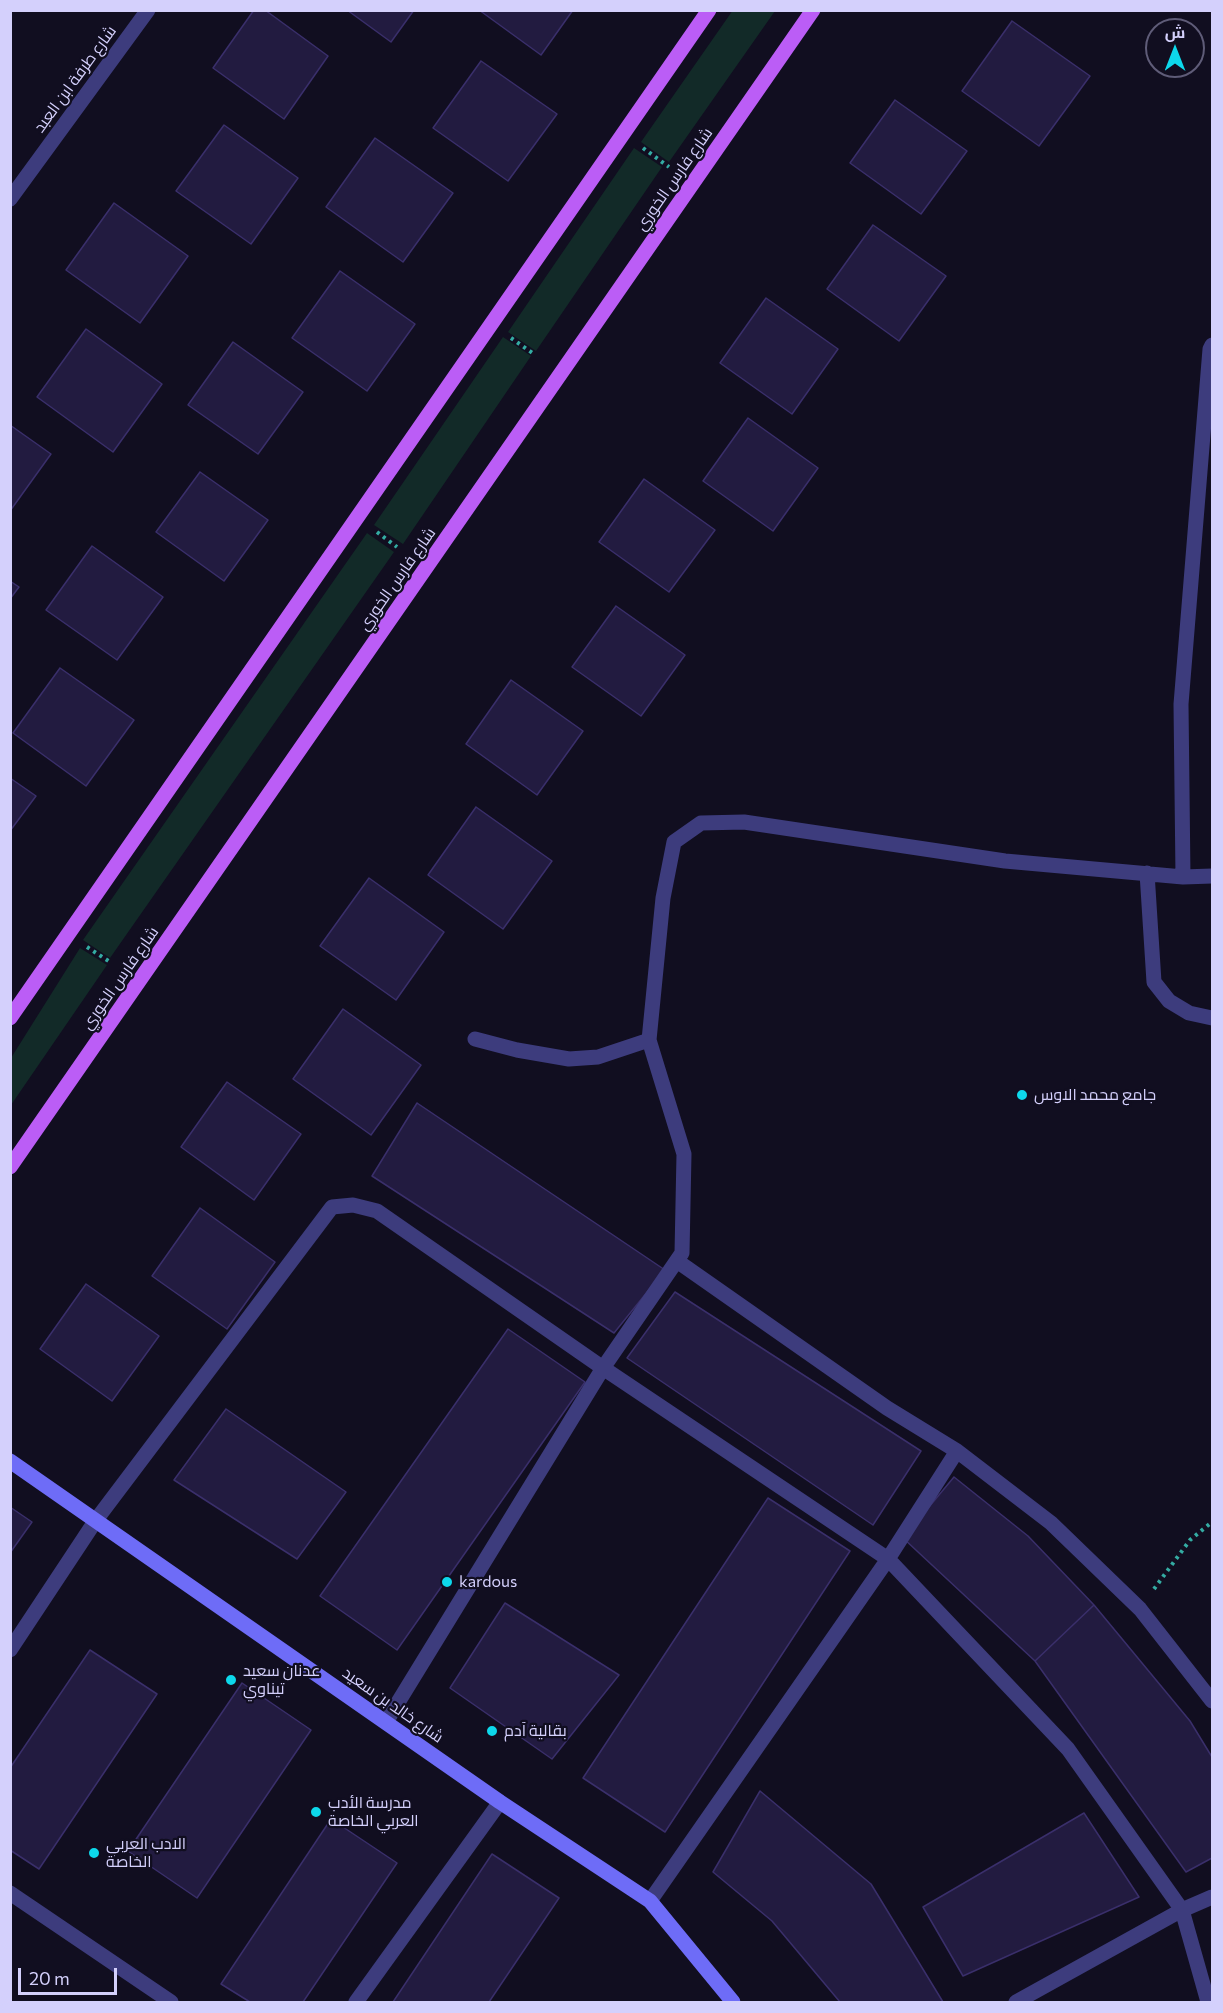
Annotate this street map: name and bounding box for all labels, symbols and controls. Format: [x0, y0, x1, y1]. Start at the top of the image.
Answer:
north arrow [1145, 18, 1205, 78]
street label: شارع طرفة ابن العبد [30, 22, 120, 136]
text: ش [1165, 22, 1185, 41]
street label: شارع فارس الخوري [631, 124, 717, 234]
street label: شارع فارس الخوري [354, 524, 440, 634]
street label: شارع فارس الخوري [77, 923, 163, 1033]
place label: جامع محمد الاوس [1034, 1085, 1156, 1105]
marker: جامع محمد الاوس [1015, 1088, 1029, 1102]
place label: kardous [459, 1572, 517, 1592]
marker: kardous [440, 1575, 454, 1589]
place label: عدنان سعيد تيناوي [243, 1661, 320, 1699]
street label: شارع خالد بن سعيد [339, 1663, 447, 1747]
marker: عدنان سعيد تيناوي [224, 1673, 238, 1687]
place label: بقالية آدم [504, 1721, 567, 1741]
marker: بقالية آدم [485, 1724, 499, 1738]
place label: مدرسة الأدب العربي الخاصة [328, 1793, 419, 1831]
marker: مدرسة الأدب العربي الخاصة [309, 1805, 323, 1819]
place label: الادب العربي الخاصة [106, 1834, 186, 1872]
marker: الادب العربي الخاصة [87, 1846, 101, 1860]
scale bar [21, 1956, 120, 1994]
text: 20 m [29, 1967, 70, 1989]

